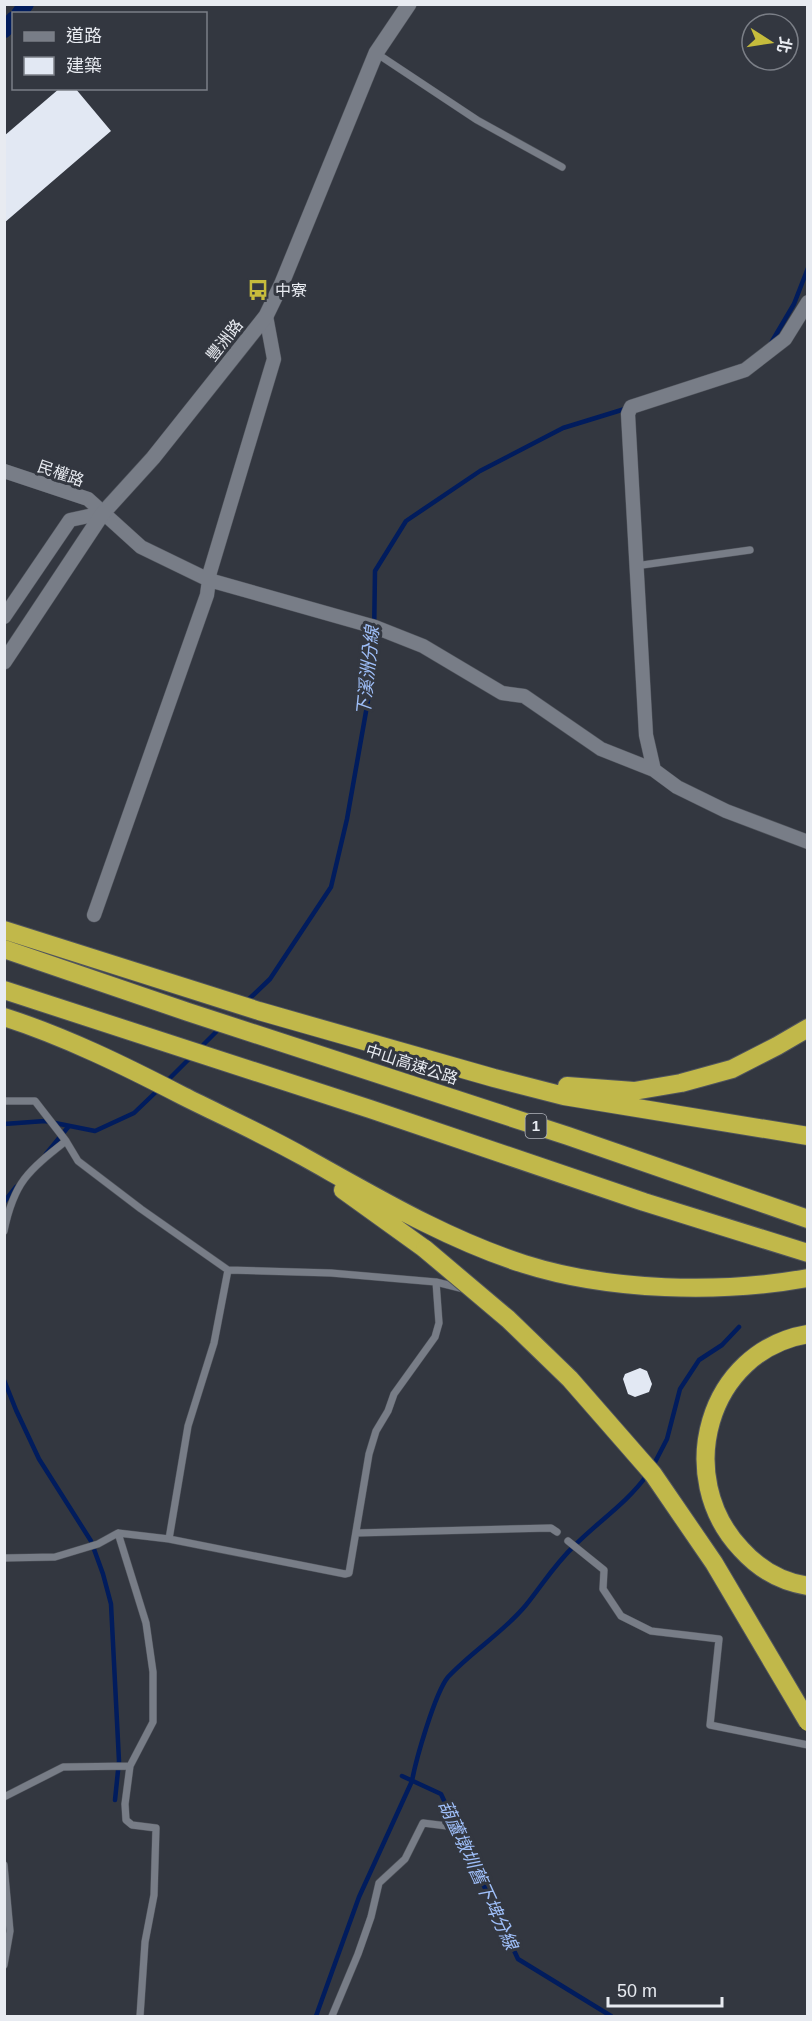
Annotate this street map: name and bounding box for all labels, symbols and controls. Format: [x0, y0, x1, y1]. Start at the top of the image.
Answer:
legend [12, 12, 207, 90]
north arrow [740, 12, 800, 72]
text: 道路 [66, 26, 102, 46]
text: 北 [774, 35, 794, 55]
text: 建築 [66, 56, 102, 76]
bus stop icon: 中寮 [246, 278, 270, 302]
place label: 中寮 [275, 282, 307, 299]
street label: 豐洲路 [203, 316, 246, 364]
street label: 民權路 [35, 458, 86, 489]
water label: 下溪洲分線 [353, 623, 383, 717]
street label: 中山高速公路 [364, 1042, 460, 1087]
road number: 1 [526, 1114, 546, 1138]
water label: 葫蘆墩圳舊下埤分線 [435, 1797, 522, 1954]
scale bar [608, 1970, 722, 2008]
text: 50 m [617, 1981, 657, 2001]

